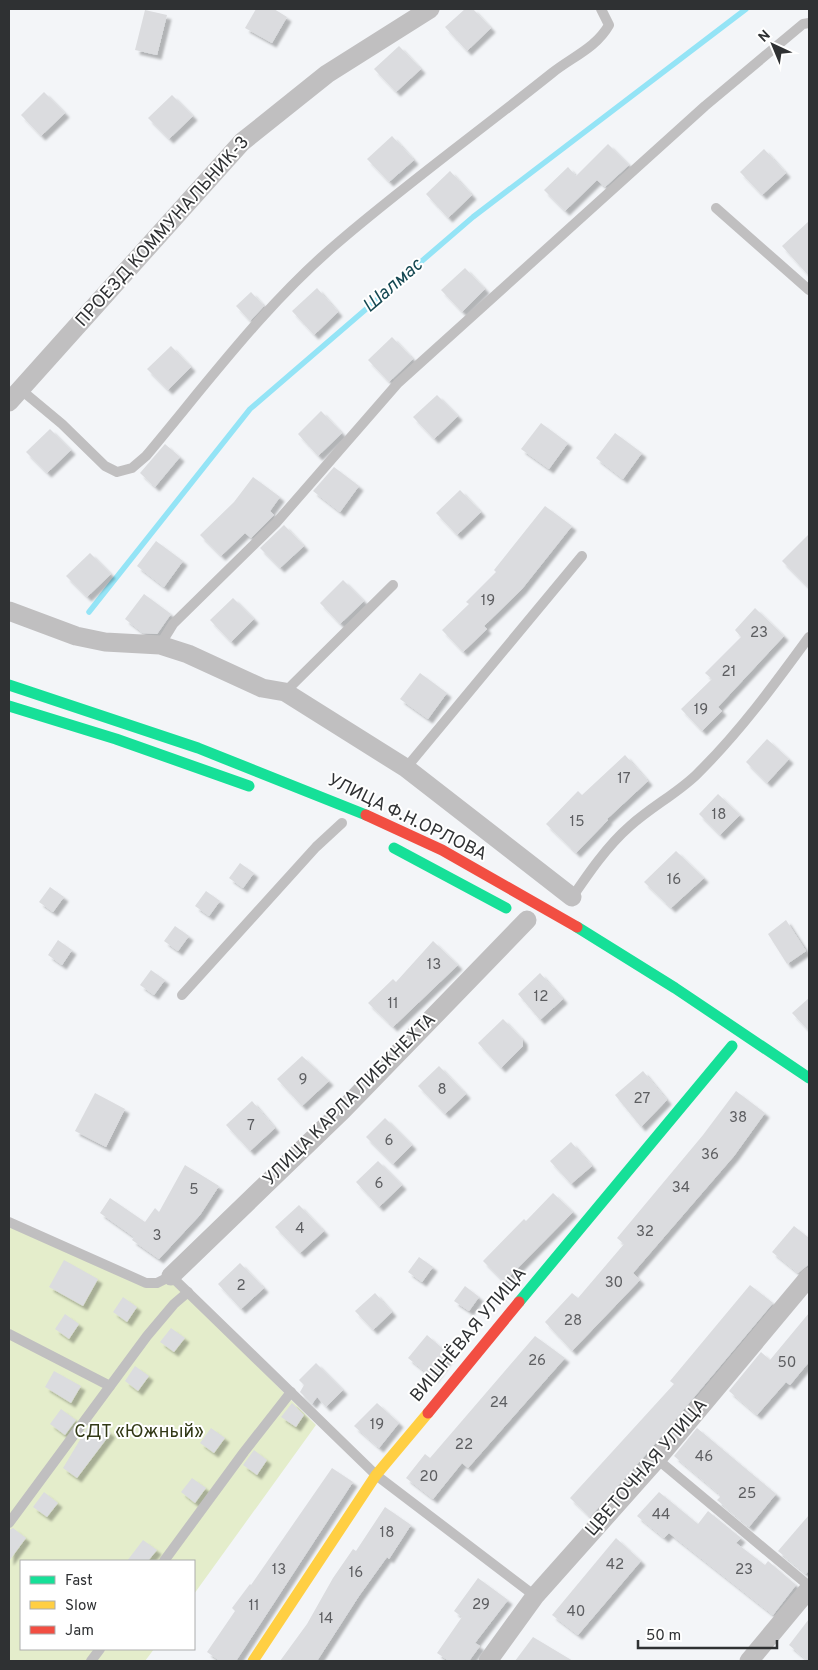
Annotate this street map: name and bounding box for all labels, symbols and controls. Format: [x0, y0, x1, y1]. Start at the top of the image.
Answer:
north arrow [748, 20, 798, 70]
text: N [755, 27, 775, 46]
street label: ПРОЕЗД КОММУНАЛЬНИК-3 [71, 132, 255, 332]
water label: Шалмас [358, 253, 429, 319]
house number: 19 [481, 592, 495, 611]
house number: 23 [750, 624, 768, 643]
house number: 21 [722, 663, 736, 682]
house number: 19 [694, 701, 708, 720]
street label: УЛИЦА Ф.Н.ОРЛОВА [323, 769, 491, 867]
house number: 17 [617, 770, 631, 789]
house number: 18 [712, 806, 726, 825]
house number: 15 [570, 813, 584, 832]
house number: 16 [667, 871, 681, 890]
house number: 13 [427, 956, 441, 975]
house number: 12 [534, 988, 548, 1007]
house number: 11 [387, 995, 399, 1014]
street label: УЛИЦА КАРЛА ЛИБКНЕХТА [259, 1009, 441, 1191]
house number: 9 [299, 1071, 307, 1090]
house number: 8 [437, 1081, 447, 1100]
house number: 27 [634, 1090, 651, 1109]
house number: 38 [729, 1109, 747, 1128]
house number: 7 [247, 1117, 255, 1136]
house number: 6 [385, 1132, 394, 1151]
house number: 36 [701, 1146, 719, 1165]
house number: 6 [375, 1175, 384, 1194]
house number: 34 [672, 1179, 690, 1198]
house number: 5 [189, 1181, 199, 1200]
house number: 4 [295, 1220, 305, 1239]
house number: 32 [636, 1223, 654, 1242]
house number: 3 [152, 1227, 162, 1246]
street label: ВИШНЁВАЯ УЛИЦА [404, 1262, 532, 1407]
house number: 30 [605, 1274, 623, 1293]
house number: 2 [236, 1277, 246, 1296]
house number: 28 [564, 1312, 582, 1331]
house number: 26 [528, 1352, 546, 1371]
house number: 50 [778, 1354, 796, 1373]
house number: 24 [490, 1394, 508, 1413]
street label: ЦВЕТОЧНАЯ УЛИЦА [581, 1394, 713, 1542]
house number: 19 [370, 1416, 384, 1435]
park label: СДТ «Южный» [74, 1421, 204, 1444]
house number: 22 [455, 1436, 473, 1455]
house number: 46 [695, 1448, 713, 1467]
house number: 20 [420, 1468, 438, 1487]
house number: 25 [738, 1485, 756, 1504]
house number: 44 [652, 1506, 670, 1525]
house number: 18 [380, 1524, 394, 1543]
house number: 42 [606, 1556, 624, 1575]
legend [20, 1560, 195, 1650]
house number: 13 [272, 1561, 286, 1580]
house number: 23 [735, 1561, 753, 1580]
house number: 16 [349, 1564, 363, 1583]
text: Fast [65, 1572, 93, 1591]
house number: 29 [472, 1596, 490, 1615]
text: Slow [65, 1597, 97, 1616]
house number: 11 [248, 1597, 260, 1616]
house number: 40 [567, 1603, 585, 1622]
house number: 14 [319, 1610, 333, 1629]
scale bar [638, 1618, 777, 1650]
text: Jam [65, 1622, 94, 1641]
text: 50 m [646, 1627, 681, 1646]

